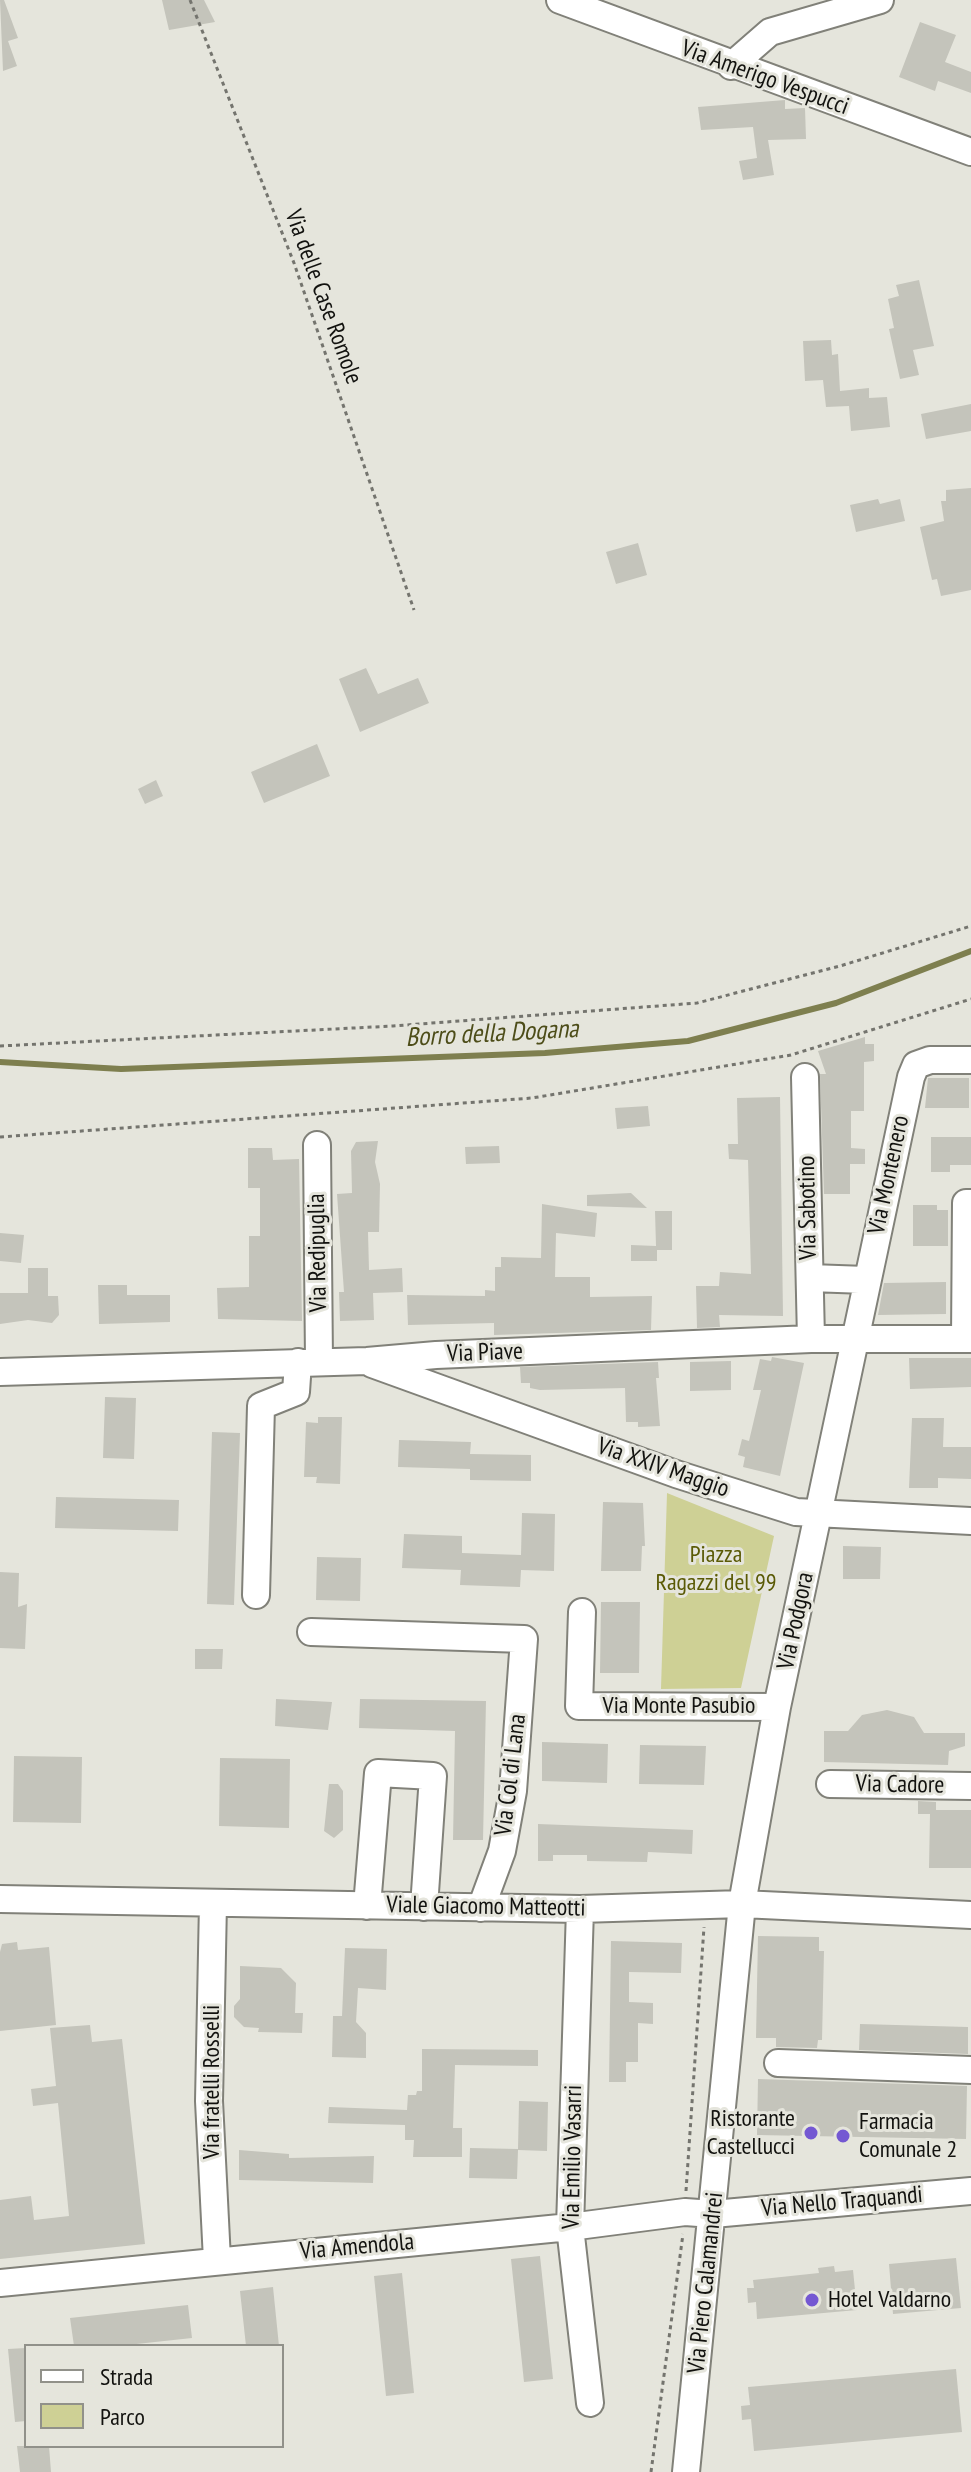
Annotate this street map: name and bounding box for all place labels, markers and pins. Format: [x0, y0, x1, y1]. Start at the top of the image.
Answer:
place label: Ristorante Castellucci [707, 2105, 795, 2161]
place label: Farmacia Comunale 2 [859, 2108, 957, 2164]
marker: Ristorante Castellucci [802, 2124, 820, 2142]
marker: Farmacia Comunale 2 [834, 2127, 852, 2145]
place label: Hotel Valdarno [828, 2286, 951, 2314]
marker: Hotel Valdarno [803, 2291, 821, 2309]

